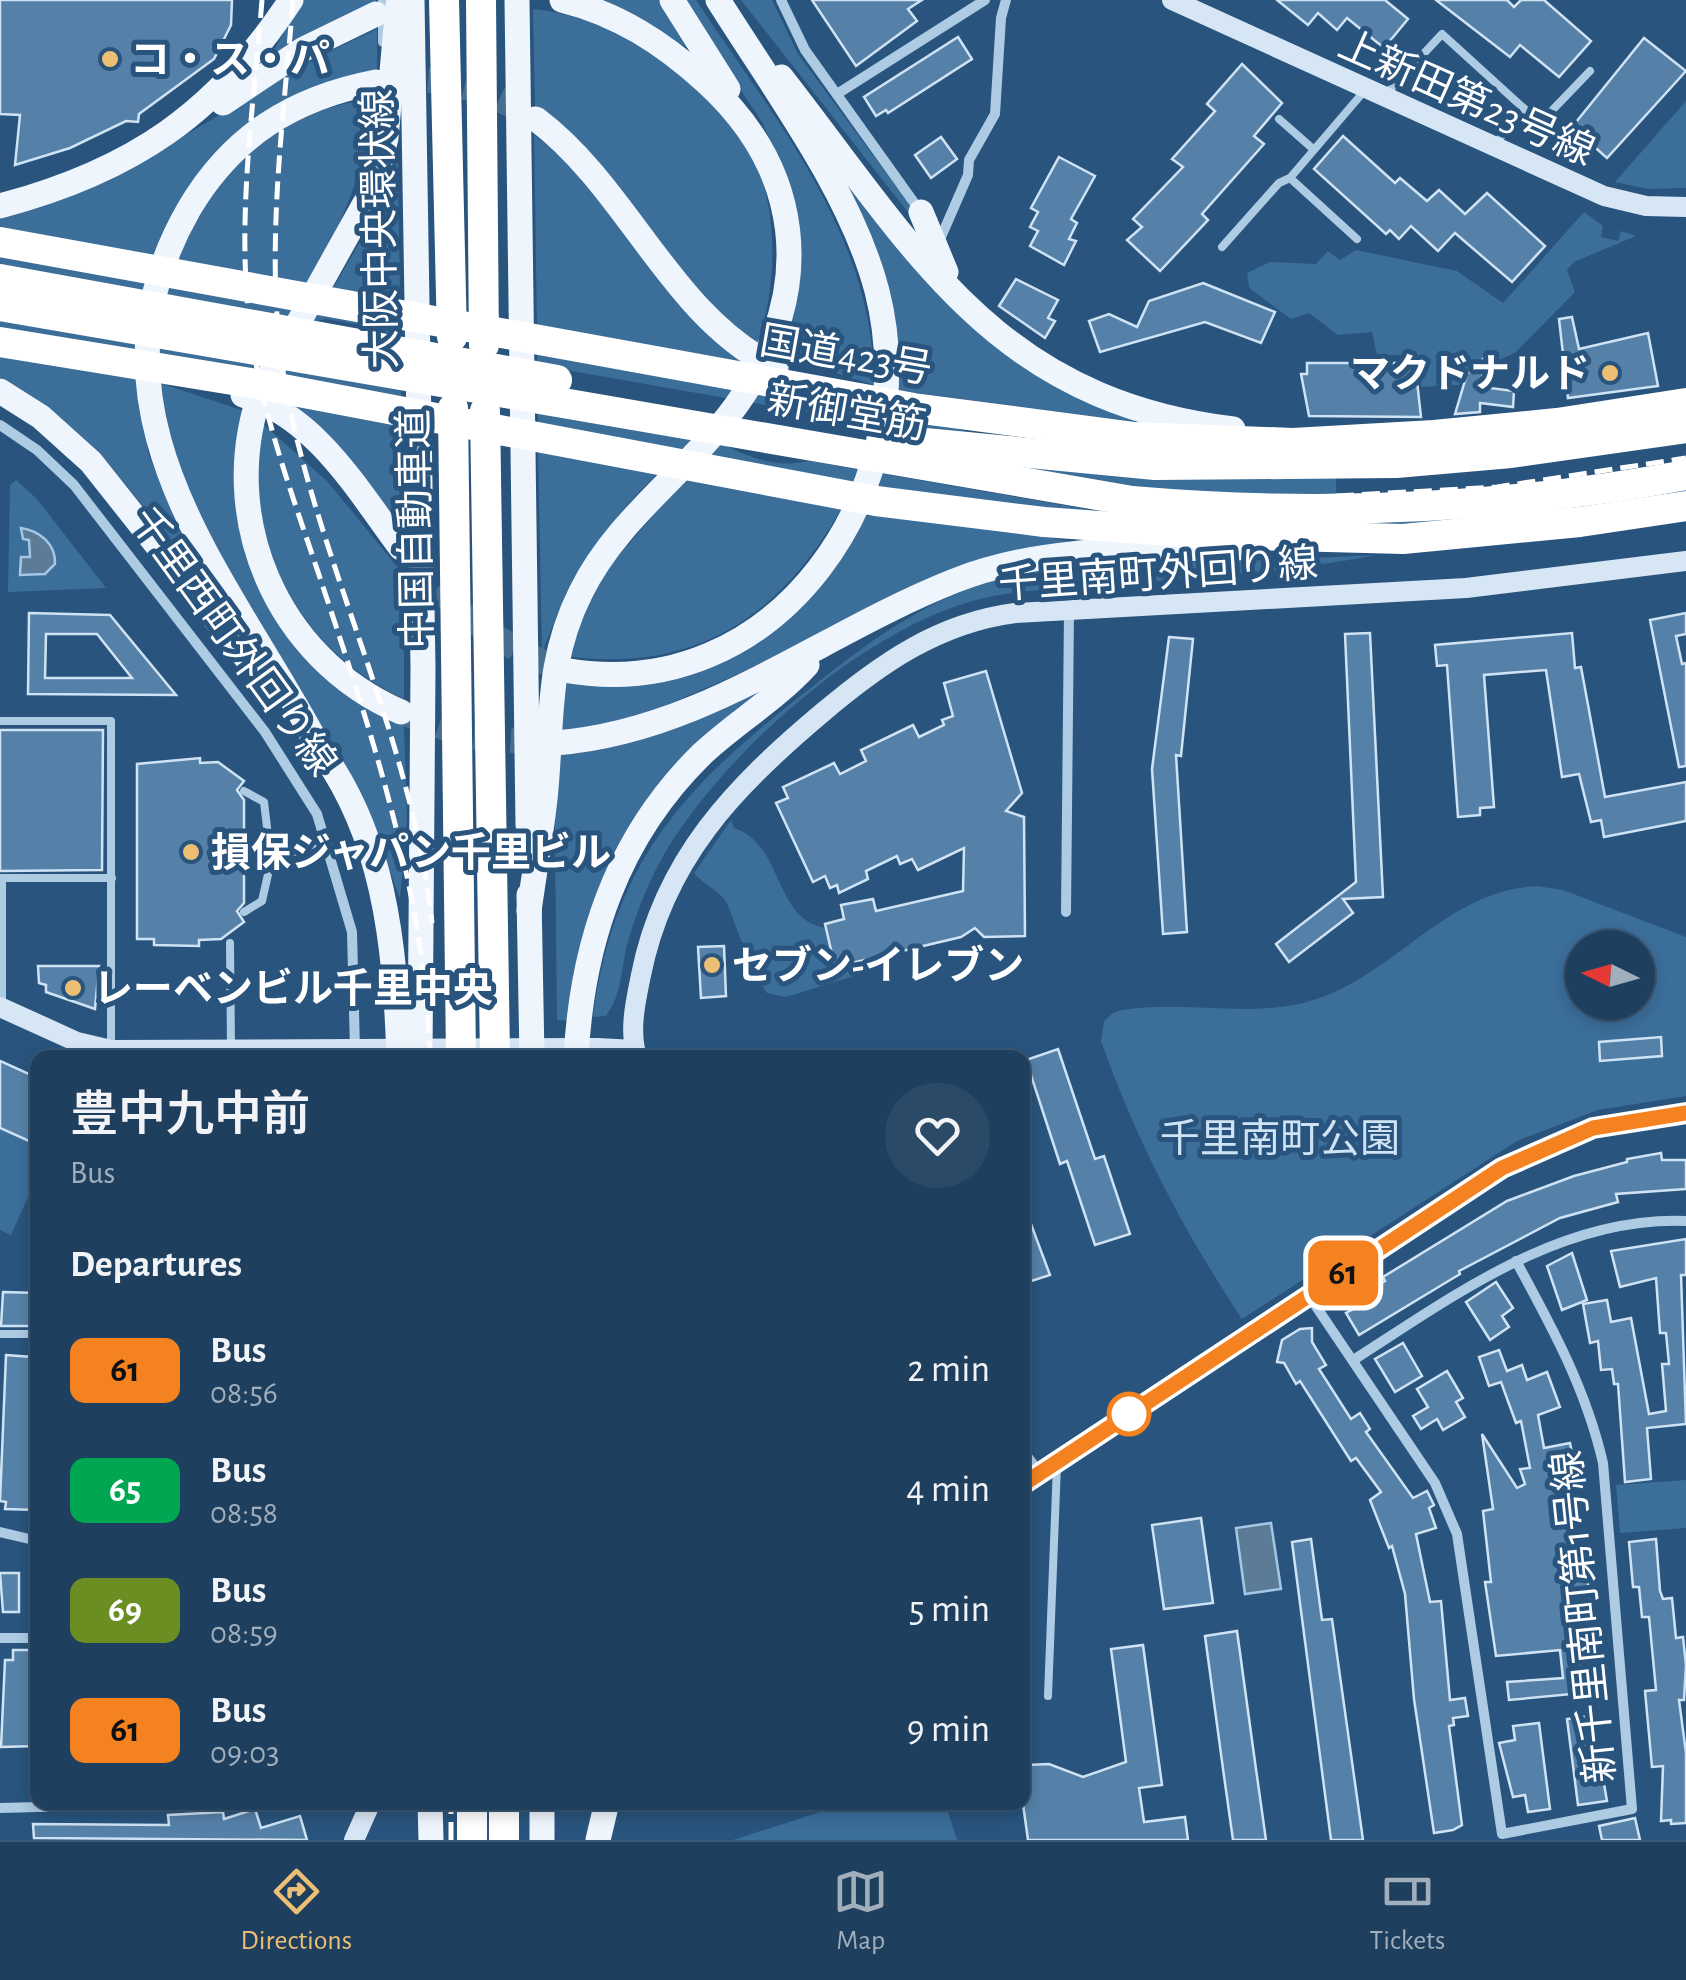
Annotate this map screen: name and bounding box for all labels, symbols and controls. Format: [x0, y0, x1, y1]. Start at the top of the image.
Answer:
street label: 上新田第23号線 [1333, 23, 1601, 173]
place label: コ・ス・パ [130, 39, 330, 81]
marker: コ・ス・パ [99, 48, 121, 70]
street label: 大阪中央環状線 [357, 89, 403, 369]
street label: 国道423号 [757, 319, 935, 391]
place label: マクドナルド [1350, 353, 1590, 395]
marker: マクドナルド [1599, 362, 1621, 384]
street label: 新御堂筋 [764, 377, 929, 447]
street label: 中国自動車道 [393, 409, 439, 649]
street label: 千里西町外回り線 [122, 500, 344, 783]
street label: 千里南町外回り線 [997, 542, 1319, 606]
place label: 損保ジャパン千里ビル [211, 831, 611, 874]
marker: 損保ジャパン千里ビル [180, 841, 202, 863]
north arrow [1565, 930, 1655, 1020]
map controls [1565, 930, 1655, 1020]
place label: セブン-イレブン [732, 944, 1024, 987]
marker: セブン-イレブン [701, 954, 723, 976]
place label: レーベンビル千里中央 [93, 967, 493, 1010]
marker: レーベンビル千里中央 [62, 977, 84, 999]
button: heart [885, 1083, 990, 1188]
text: 豊中九中前 [70, 1092, 310, 1140]
park label: 千里南町公園 [1160, 1118, 1400, 1160]
text: Bus [70, 1157, 115, 1189]
line badge: 61 [1298, 1240, 1388, 1306]
text: Departures [70, 1246, 242, 1284]
text: 61 [1328, 1256, 1358, 1291]
text: Bus [210, 1332, 266, 1370]
text: 2 min [907, 1351, 990, 1389]
text: 61 [110, 1353, 140, 1388]
text: 08:56 [210, 1377, 278, 1409]
unlabelled marker [1108, 1393, 1150, 1435]
street label: 新千里南町第1号線 [1546, 1449, 1622, 1785]
text: Bus [210, 1452, 266, 1490]
text: 4 min [906, 1471, 990, 1509]
text: 65 [109, 1473, 141, 1508]
text: 08:58 [210, 1497, 278, 1529]
text: Bus [210, 1572, 266, 1610]
text: 5 min [909, 1591, 990, 1629]
text: 69 [108, 1593, 142, 1628]
text: 08:59 [210, 1617, 278, 1649]
text: Bus [210, 1692, 266, 1730]
text: 9 min [907, 1711, 990, 1749]
text: 61 [110, 1713, 140, 1748]
text: 09:03 [210, 1737, 279, 1769]
tab: Directions [241, 1864, 352, 1958]
tab: Map [833, 1864, 888, 1958]
tab: Tickets [1370, 1864, 1445, 1958]

